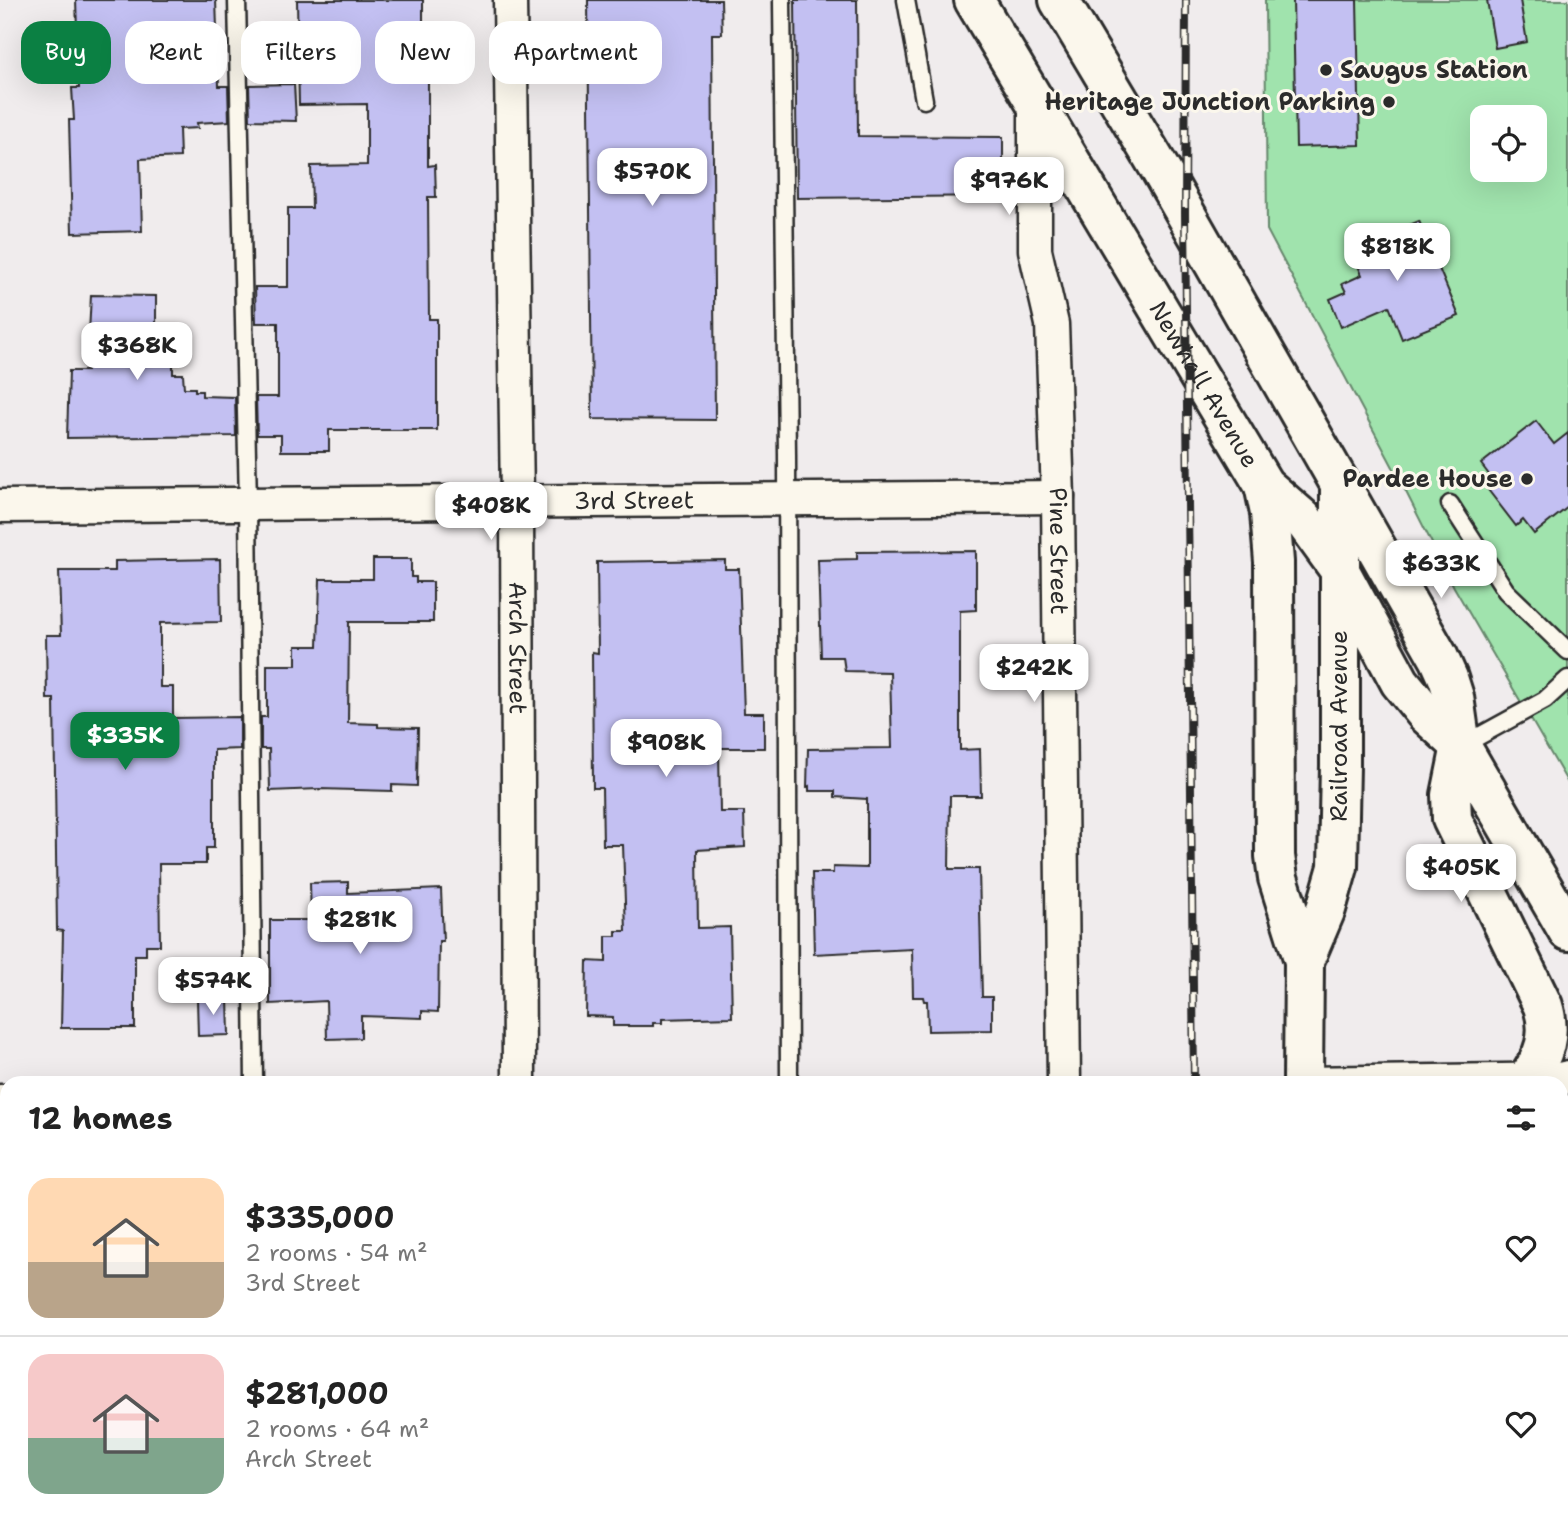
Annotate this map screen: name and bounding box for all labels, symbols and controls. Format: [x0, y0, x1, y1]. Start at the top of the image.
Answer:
chip: Buy [21, 21, 111, 84]
chip: Rent [125, 21, 227, 84]
chip: Filters [241, 21, 361, 84]
chip: New [375, 21, 475, 84]
chip: Apartment [489, 21, 662, 84]
place label: Saugus Station [1340, 54, 1528, 86]
marker: Saugus Station [1318, 62, 1334, 78]
place label: Heritage Junction Parking [1045, 86, 1375, 118]
marker: Heritage Junction Parking [1381, 94, 1397, 110]
map controls [1470, 105, 1547, 182]
button: locate [1470, 105, 1547, 182]
pin: $570K [603, 148, 701, 208]
text: $570K [613, 156, 691, 186]
pin: $976K [960, 158, 1058, 217]
text: $976K [970, 165, 1048, 195]
pin: $818K [1348, 224, 1446, 283]
text: $818K [1360, 231, 1434, 261]
street label: Newhall Avenue [1142, 295, 1266, 474]
pin: $368K [88, 322, 186, 382]
text: $368K [97, 330, 177, 360]
place label: Pardee House [1342, 463, 1513, 495]
marker: Pardee House [1519, 471, 1535, 487]
pin: $408K [442, 482, 540, 542]
street label: 3rd Street [574, 484, 694, 517]
street label: Pine Street [1042, 487, 1075, 615]
text: $408K [451, 490, 531, 520]
pin: $633K [1392, 540, 1490, 600]
text: $633K [1402, 548, 1480, 578]
street label: Arch Street [501, 582, 534, 714]
street label: Railroad Avenue [1323, 630, 1355, 822]
pin: $242K [985, 644, 1083, 704]
text: $242K [995, 652, 1073, 682]
pin: $335K [76, 712, 174, 772]
text: $335K [86, 720, 164, 750]
pin: $908K [617, 720, 715, 779]
text: $908K [627, 727, 705, 757]
pin: $405K [1412, 844, 1510, 904]
text: $405K [1422, 852, 1500, 882]
pin: $281K [311, 897, 409, 956]
text: $281K [324, 904, 396, 934]
pin: $574K [164, 958, 262, 1017]
text: $574K [174, 965, 252, 995]
text: 12 homes [28, 1098, 172, 1139]
icon: filters [1502, 1099, 1540, 1137]
text: $335,000 [245, 1197, 394, 1238]
icon: home [84, 1206, 168, 1290]
icon: heart [1502, 1229, 1540, 1267]
text: 2 rooms · 54 m² [245, 1238, 428, 1268]
text: 3rd Street [245, 1268, 360, 1298]
text: $281,000 [245, 1373, 389, 1414]
icon: home [84, 1382, 168, 1466]
icon: heart [1502, 1405, 1540, 1443]
text: 2 rooms · 64 m² [245, 1414, 429, 1444]
text: Arch Street [245, 1444, 372, 1474]

